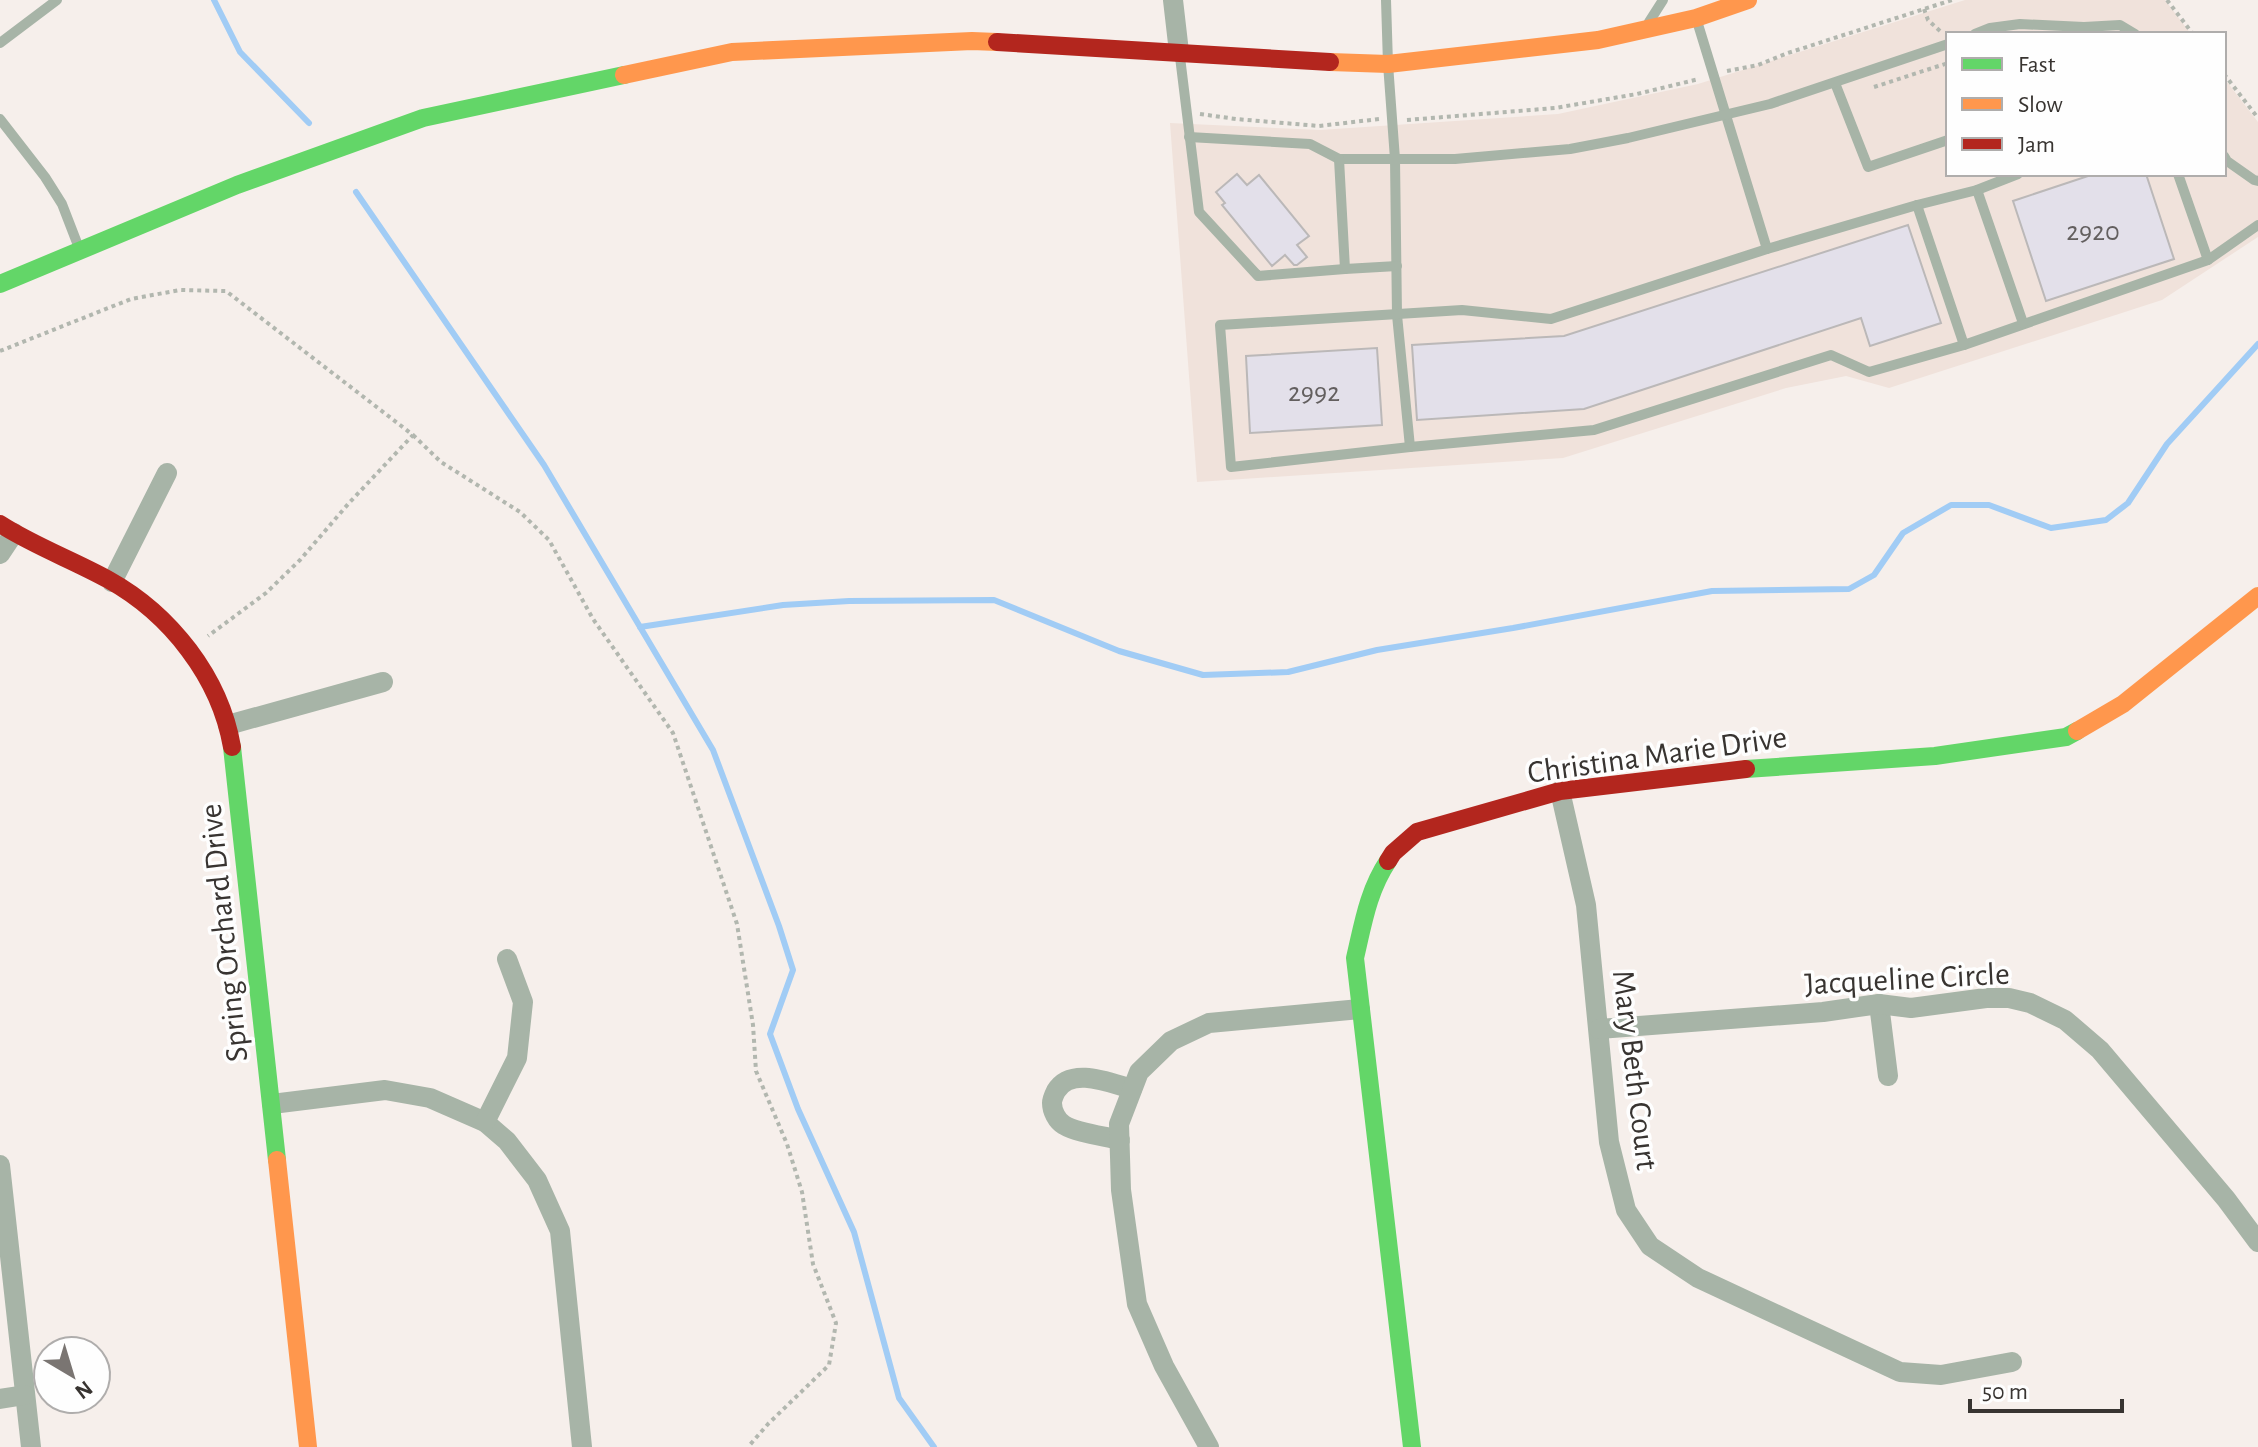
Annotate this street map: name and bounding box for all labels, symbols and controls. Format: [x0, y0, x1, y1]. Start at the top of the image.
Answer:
legend [1946, 32, 2226, 176]
text: Fast [2018, 53, 2056, 77]
text: Slow [2018, 93, 2063, 117]
text: Jam [2018, 133, 2055, 157]
house number: 2920 [2066, 218, 2120, 246]
house number: 2992 [1288, 379, 1340, 407]
street label: Christina Marie Drive [1525, 721, 1789, 789]
street label: Spring Orchard Drive [195, 802, 253, 1064]
street label: Jacqueline Circle [1804, 958, 2011, 1000]
street label: Mary Beth Court [1607, 968, 1663, 1172]
north arrow [32, 1335, 112, 1415]
scale bar [1970, 1363, 2122, 1413]
text: N [71, 1377, 96, 1403]
text: 50 m [1982, 1380, 2028, 1404]

